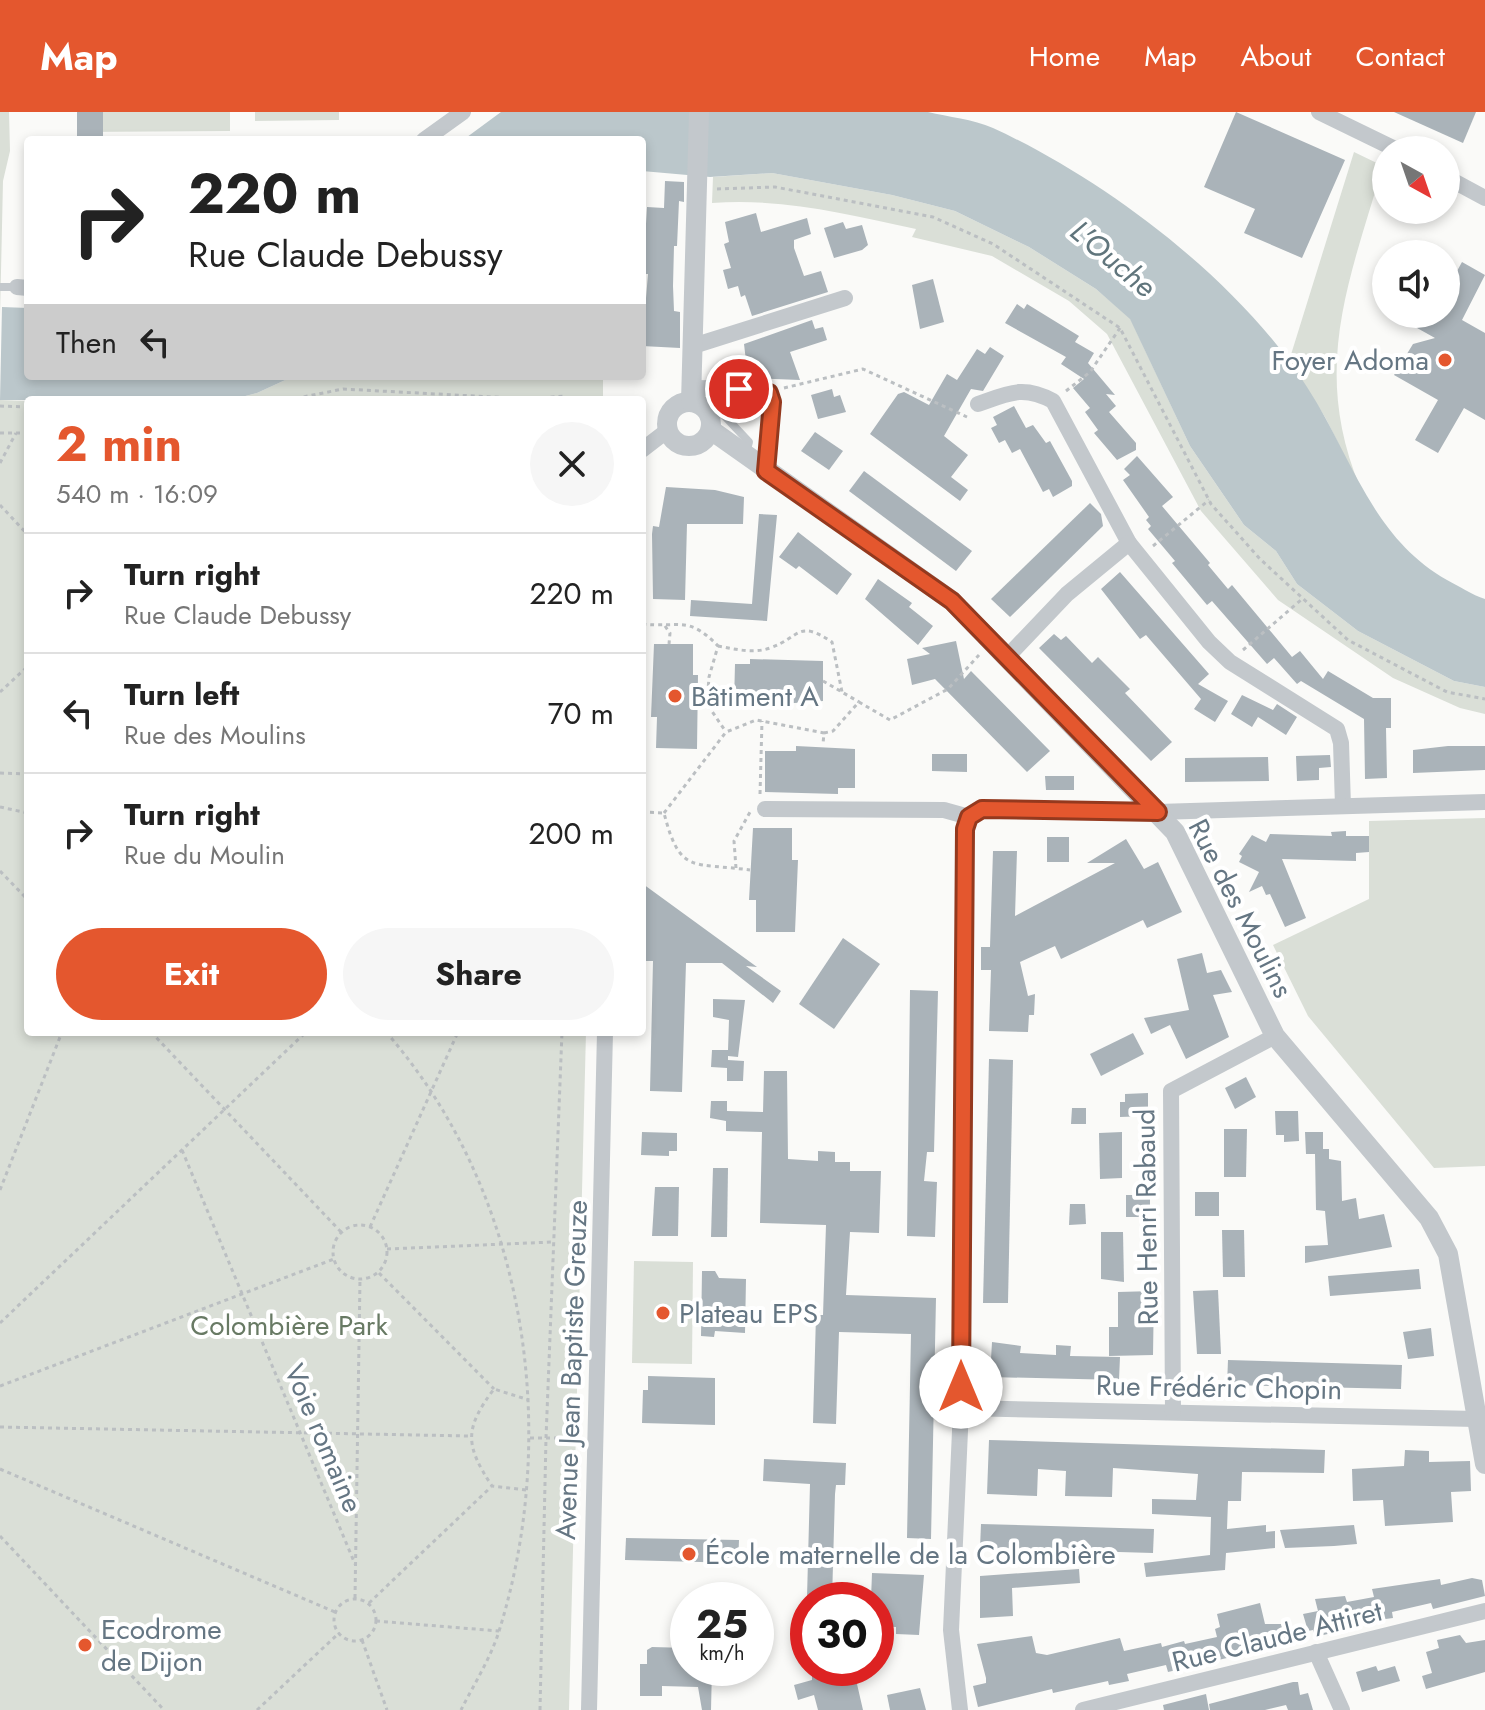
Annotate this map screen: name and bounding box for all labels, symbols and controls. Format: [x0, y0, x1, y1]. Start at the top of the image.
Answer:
text: Map [40, 29, 118, 84]
text: Home [1029, 36, 1100, 77]
text: Map [1144, 36, 1196, 77]
text: About [1240, 36, 1312, 77]
text: Contact [1356, 36, 1445, 77]
north arrow [1372, 136, 1460, 224]
map controls [1372, 136, 1460, 328]
text: 220 m [188, 153, 361, 234]
icon: right [56, 168, 160, 272]
water label: L'Ouche [1061, 210, 1166, 307]
text: Rue Claude Debussy [188, 228, 503, 280]
button: sound [1372, 240, 1460, 328]
icon: left [133, 320, 177, 364]
text: Then [56, 321, 117, 364]
place label: Foyer Adoma [1272, 340, 1429, 381]
marker: Foyer Adoma [1436, 351, 1454, 369]
pin [705, 355, 773, 423]
icon: arrive [717, 367, 761, 411]
text: 2 min [56, 410, 182, 479]
button: close [530, 422, 614, 506]
text: 540 m · 16:09 [56, 475, 218, 513]
text: Turn right [124, 553, 260, 596]
icon: right [56, 571, 100, 615]
text: 220 m [529, 572, 614, 615]
text: Rue Claude Debussy [124, 596, 351, 634]
text: Turn left [124, 673, 239, 716]
place label: Bâtiment A [691, 676, 819, 717]
marker: Bâtiment A [666, 687, 684, 705]
icon: left [56, 691, 100, 735]
text: 70 m [548, 692, 614, 735]
text: Rue des Moulins [124, 716, 306, 754]
text: Turn right [124, 793, 260, 836]
icon: right [56, 811, 100, 855]
text: 200 m [529, 812, 614, 855]
street label: Rue des Moulins [1178, 812, 1303, 1005]
text: Rue du Moulin [124, 836, 285, 874]
button: Exit [56, 928, 327, 1020]
button: Share [343, 928, 614, 1020]
street label: Rue Henri Rabaud [1124, 1108, 1169, 1326]
street label: Avenue Jean Baptiste Greuze [545, 1199, 598, 1541]
place label: Plateau EPS [679, 1293, 818, 1334]
marker: Plateau EPS [654, 1304, 672, 1322]
park label: Colombière Park [190, 1305, 388, 1346]
position arrow [919, 1345, 1003, 1429]
street label: Voie romaine [274, 1358, 373, 1519]
street label: Rue Frédéric Chopin [1095, 1365, 1343, 1410]
place label: École maternelle de la Colombière [705, 1534, 1116, 1575]
marker: École maternelle de la Colombière [680, 1545, 698, 1563]
speed limit sign: 30 [790, 1582, 894, 1686]
street label: Rue Claude Attiret [1168, 1590, 1387, 1682]
text: 25 [696, 1595, 748, 1653]
place label: Ecodrome de Dijon [101, 1609, 222, 1682]
marker: Ecodrome de Dijon [76, 1636, 94, 1654]
text: km/h [699, 1639, 745, 1668]

